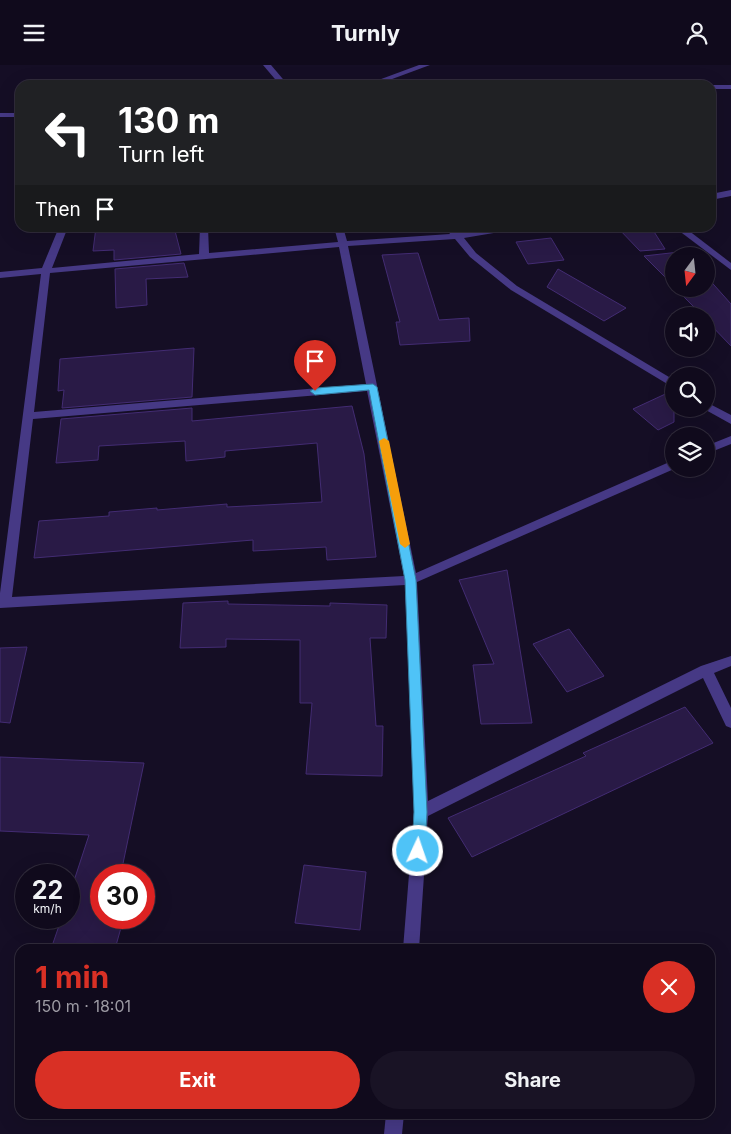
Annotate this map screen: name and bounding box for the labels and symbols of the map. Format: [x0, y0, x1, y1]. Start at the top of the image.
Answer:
north arrow [665, 247, 715, 297]
pin [294, 340, 336, 391]
position arrow [391, 824, 443, 876]
speed limit sign: 30 [90, 864, 155, 929]

